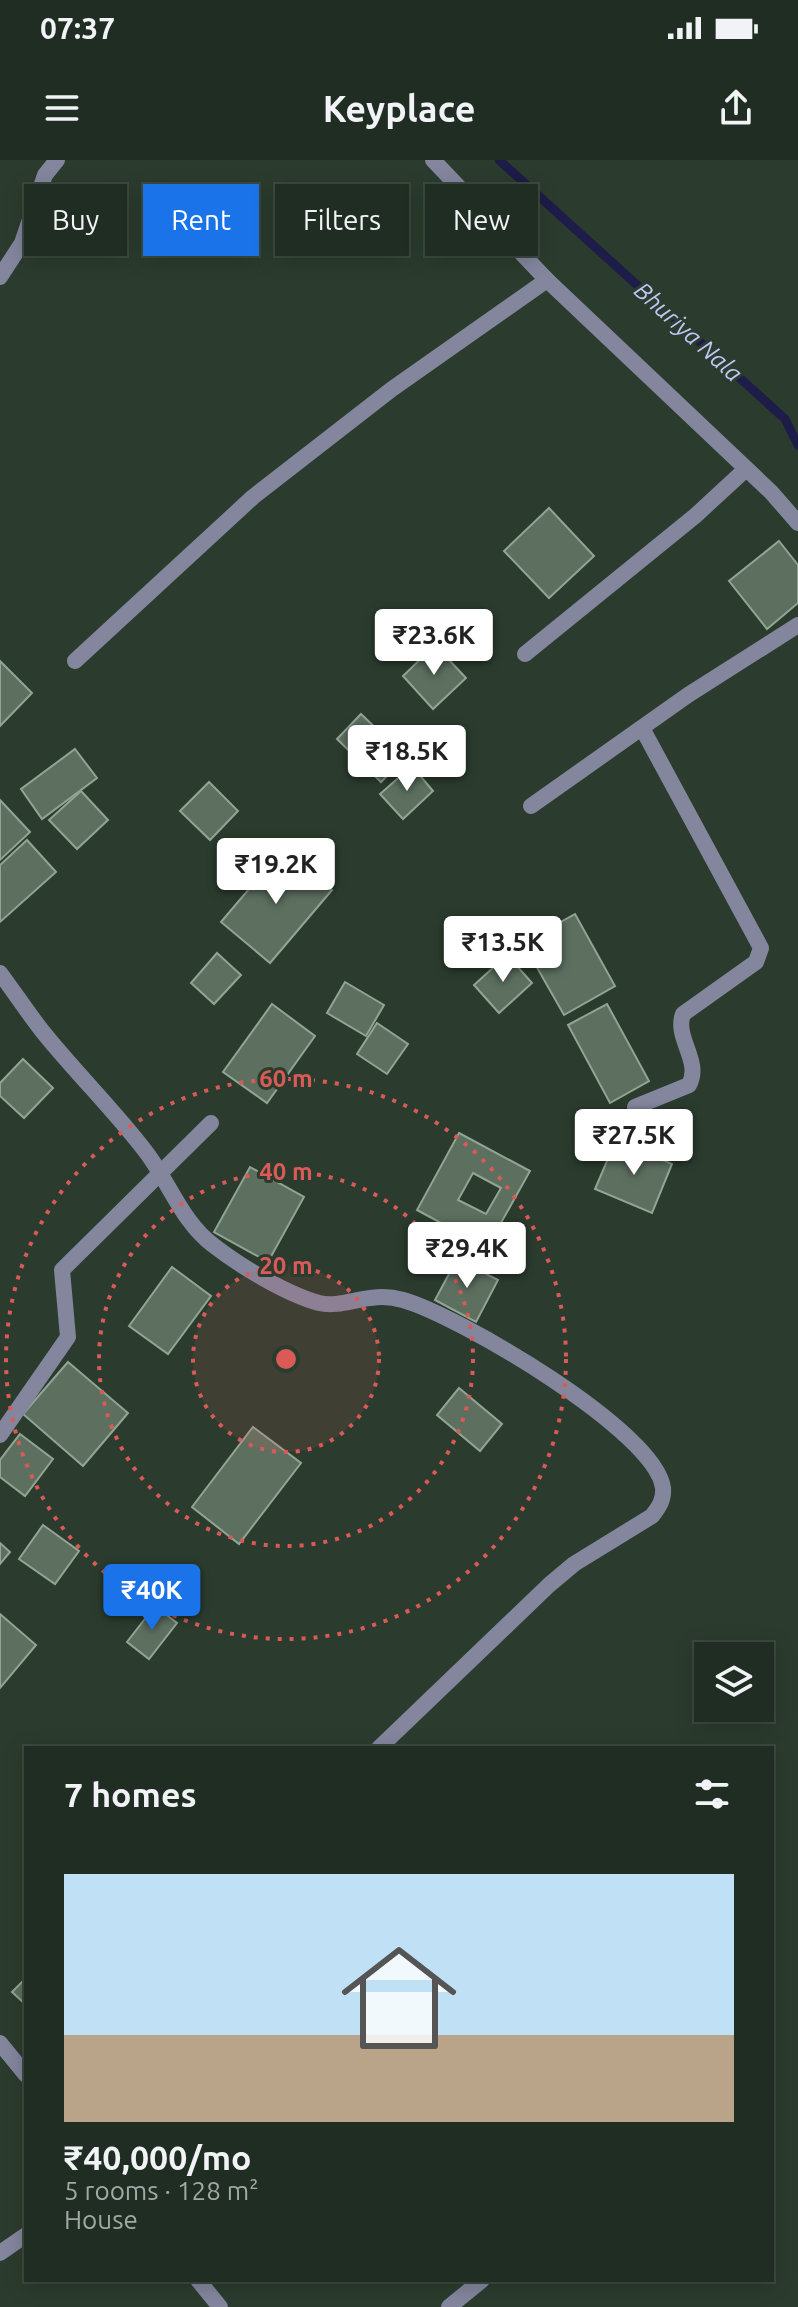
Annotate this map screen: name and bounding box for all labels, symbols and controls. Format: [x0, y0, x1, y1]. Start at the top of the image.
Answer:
text: 07:37 [40, 11, 115, 45]
icon: menu [40, 86, 84, 130]
icon: share [714, 86, 758, 130]
text: Keyplace [323, 88, 475, 129]
chip: Buy [24, 184, 127, 256]
chip: Rent [143, 184, 259, 256]
chip: Filters [275, 184, 409, 256]
chip: New [425, 184, 538, 256]
water label: Bhuriya Nala [629, 276, 748, 387]
pin: ₹23.6K [369, 609, 499, 677]
text: ₹23.6K [393, 620, 475, 649]
pin: ₹18.5K [342, 725, 472, 793]
text: ₹18.5K [366, 736, 448, 765]
pin: ₹19.2K [211, 838, 341, 906]
text: ₹19.2K [235, 849, 317, 878]
pin: ₹13.5K [438, 916, 568, 984]
text: ₹13.5K [462, 927, 544, 956]
text: 60 m [259, 1065, 313, 1092]
pin: ₹27.5K [569, 1109, 699, 1177]
text: ₹27.5K [593, 1120, 675, 1149]
text: 40 m [259, 1158, 313, 1185]
pin: ₹29.4K [402, 1222, 532, 1290]
text: ₹29.4K [426, 1233, 508, 1262]
text: 20 m [259, 1252, 313, 1279]
centre of rings [272, 1345, 300, 1373]
pin: ₹40K [105, 1564, 199, 1632]
text: ₹40K [121, 1575, 183, 1604]
map controls [694, 1642, 774, 1722]
button: layers [694, 1642, 774, 1722]
icon: filters [690, 1772, 734, 1816]
text: 7 homes [64, 1775, 197, 1813]
icon: home [327, 1926, 471, 2070]
text: ₹40,000/mo [64, 2138, 251, 2176]
text: 5 rooms · 128 m² [64, 2176, 259, 2205]
text: House [64, 2205, 138, 2234]

